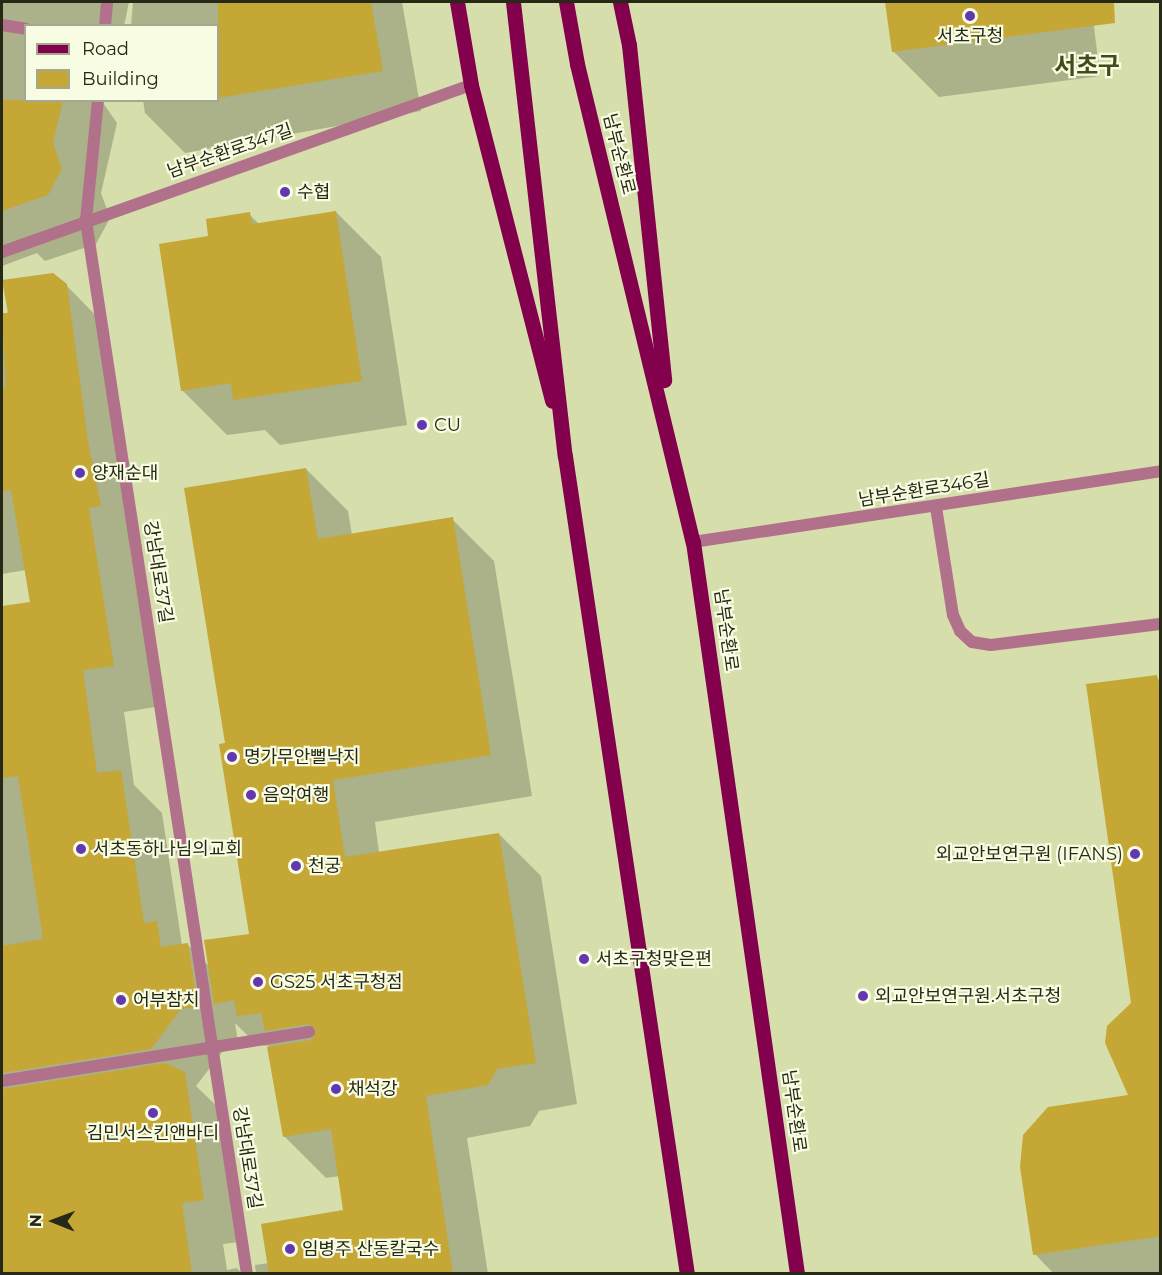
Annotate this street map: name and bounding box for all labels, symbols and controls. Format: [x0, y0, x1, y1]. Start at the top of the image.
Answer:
marker: 서초구청 [963, 9, 977, 23]
legend [24, 24, 219, 102]
place label: 서초구청 [937, 25, 1003, 47]
text: Road [82, 38, 129, 60]
district label: 서초구 [1054, 52, 1120, 80]
text: Building [82, 68, 159, 90]
street label: 남부순환로 [599, 111, 639, 197]
street label: 남부순환로347길 [164, 119, 296, 183]
place label: 수협 [297, 181, 330, 203]
marker: 수협 [278, 185, 292, 199]
place label: CU [434, 414, 461, 436]
marker: CU [415, 418, 429, 432]
place label: 양재순대 [92, 462, 158, 484]
marker: 양재순대 [73, 466, 87, 480]
street label: 남부순환로346길 [857, 469, 991, 511]
street label: 강남대로37길 [139, 519, 177, 625]
street label: 남부순환로 [710, 587, 742, 673]
place label: 명가무안뻘낙지 [244, 746, 360, 768]
marker: 명가무안뻘낙지 [225, 750, 239, 764]
place label: 음악여행 [263, 784, 329, 806]
marker: 음악여행 [244, 788, 258, 802]
place label: 서초동하나님의교회 [93, 838, 242, 860]
marker: 서초동하나님의교회 [74, 842, 88, 856]
place label: 외교안보연구원 (IFANS) [936, 843, 1123, 865]
marker: 외교안보연구원 (IFANS) [1128, 847, 1142, 861]
place label: 천궁 [308, 855, 341, 877]
marker: 천궁 [289, 859, 303, 873]
place label: 서초구청맞은편 [596, 948, 712, 970]
marker: 서초구청맞은편 [577, 952, 591, 966]
place label: GS25 서초구청점 [270, 971, 403, 993]
marker: GS25 서초구청점 [251, 975, 265, 989]
place label: 외교안보연구원.서초구청 [875, 985, 1061, 1007]
place label: 어부참치 [133, 989, 199, 1011]
marker: 외교안보연구원.서초구청 [856, 989, 870, 1003]
marker: 어부참치 [114, 993, 128, 1007]
street label: 남부순환로 [778, 1068, 810, 1154]
place label: 채석강 [348, 1078, 398, 1100]
marker: 채석강 [329, 1082, 343, 1096]
street label: 강남대로37길 [228, 1105, 266, 1211]
marker: 김민서스킨앤바디 [146, 1106, 160, 1120]
place label: 김민서스킨앤바디 [87, 1122, 219, 1144]
north arrow [24, 1191, 84, 1251]
text: N [26, 1214, 45, 1227]
place label: 임병주 산동칼국수 [302, 1238, 439, 1260]
marker: 임병주 산동칼국수 [283, 1242, 297, 1256]

